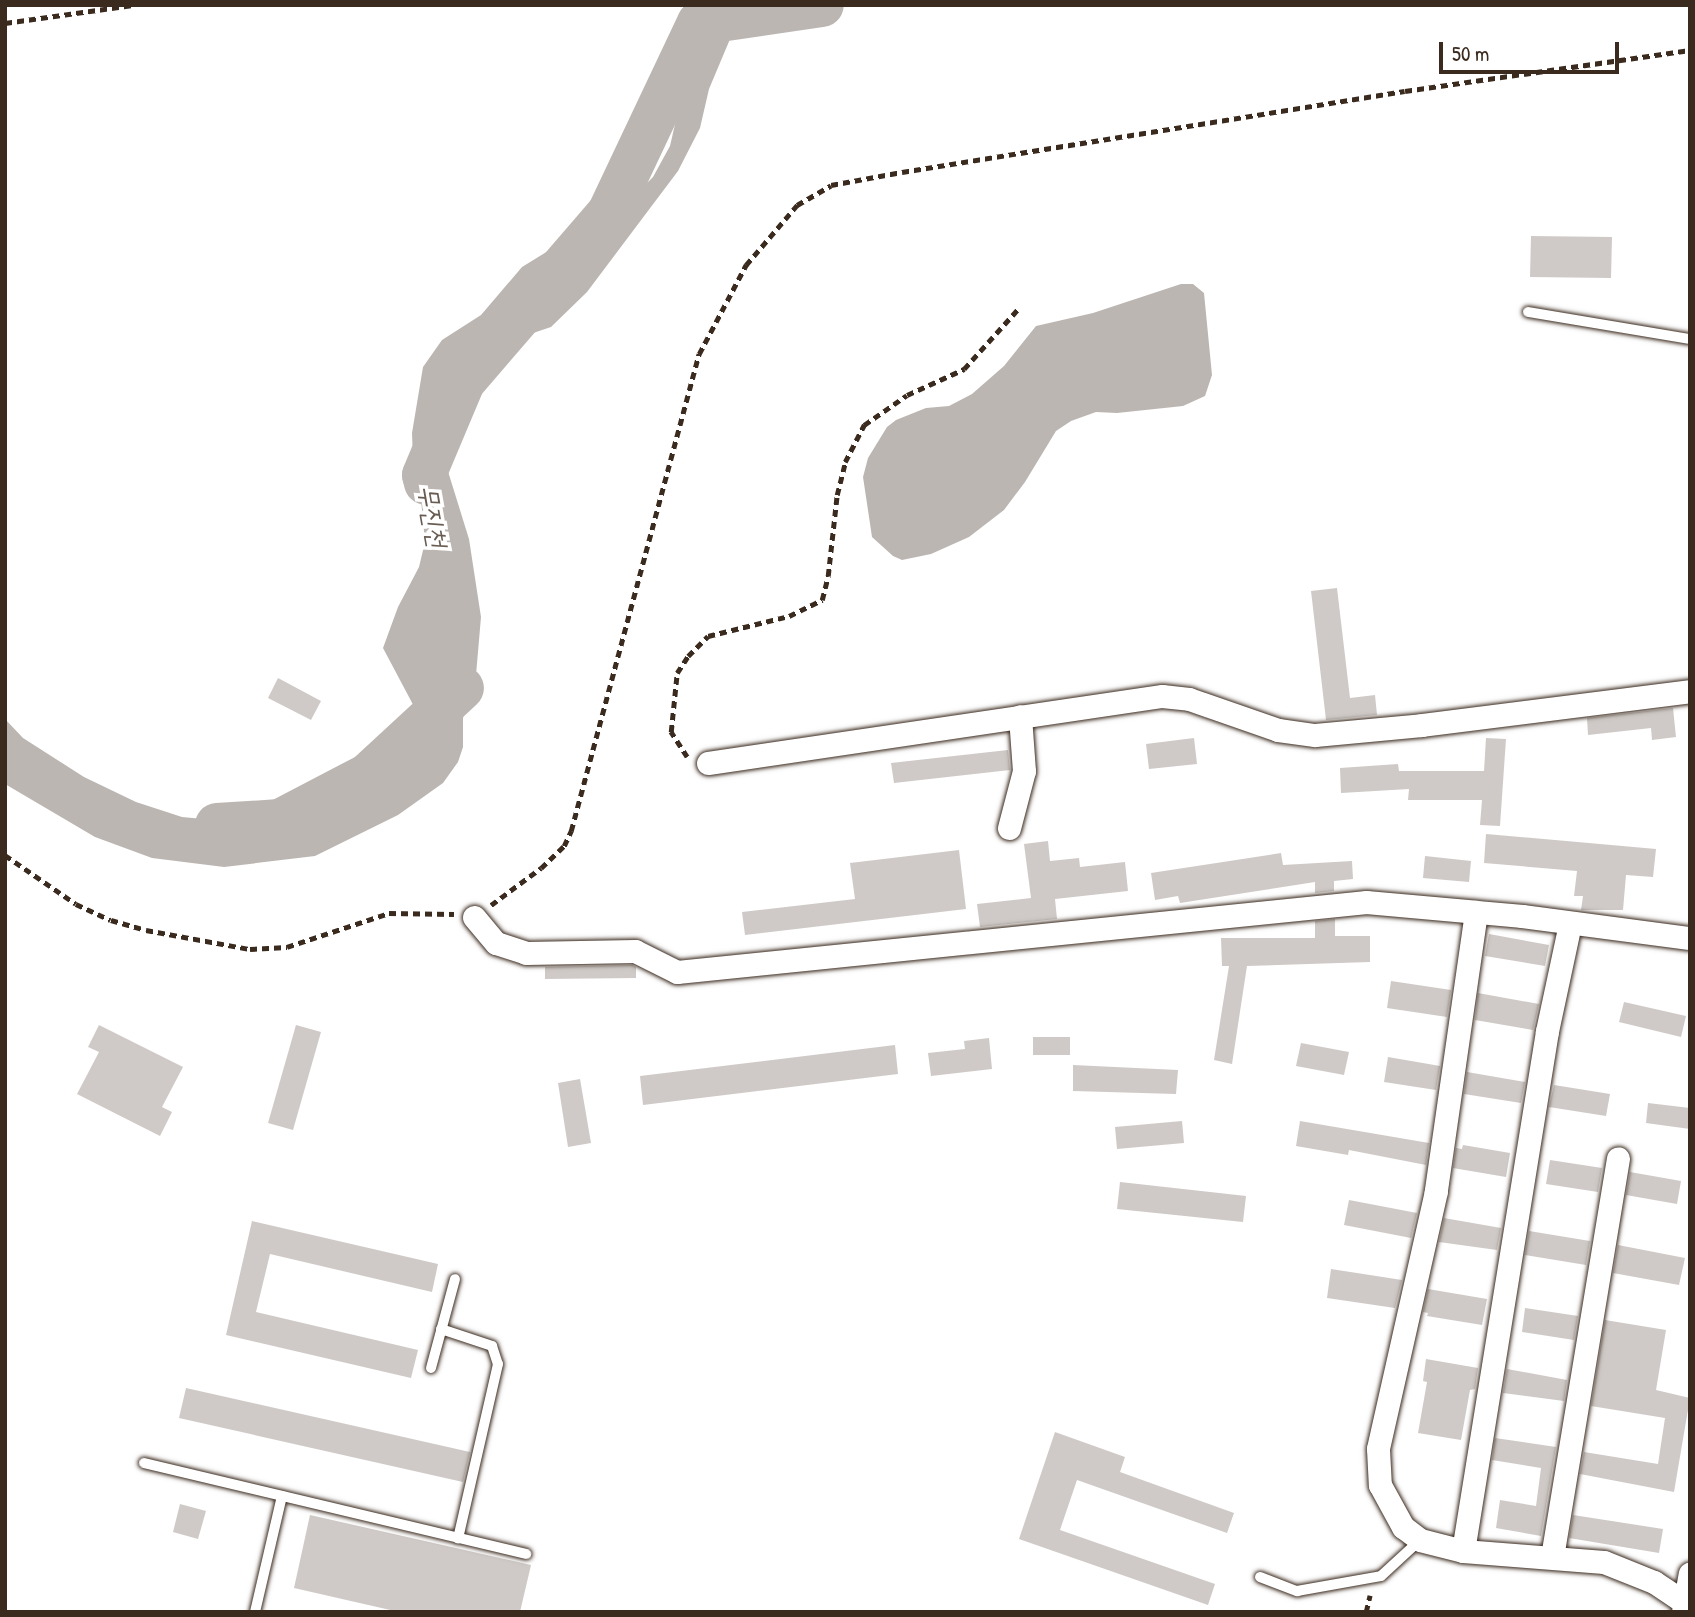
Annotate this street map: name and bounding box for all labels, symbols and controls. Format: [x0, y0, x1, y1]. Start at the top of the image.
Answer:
scale bar [1443, 28, 1623, 72]
text: 50 m [1452, 39, 1489, 68]
water label: 무진천 [412, 482, 454, 550]

